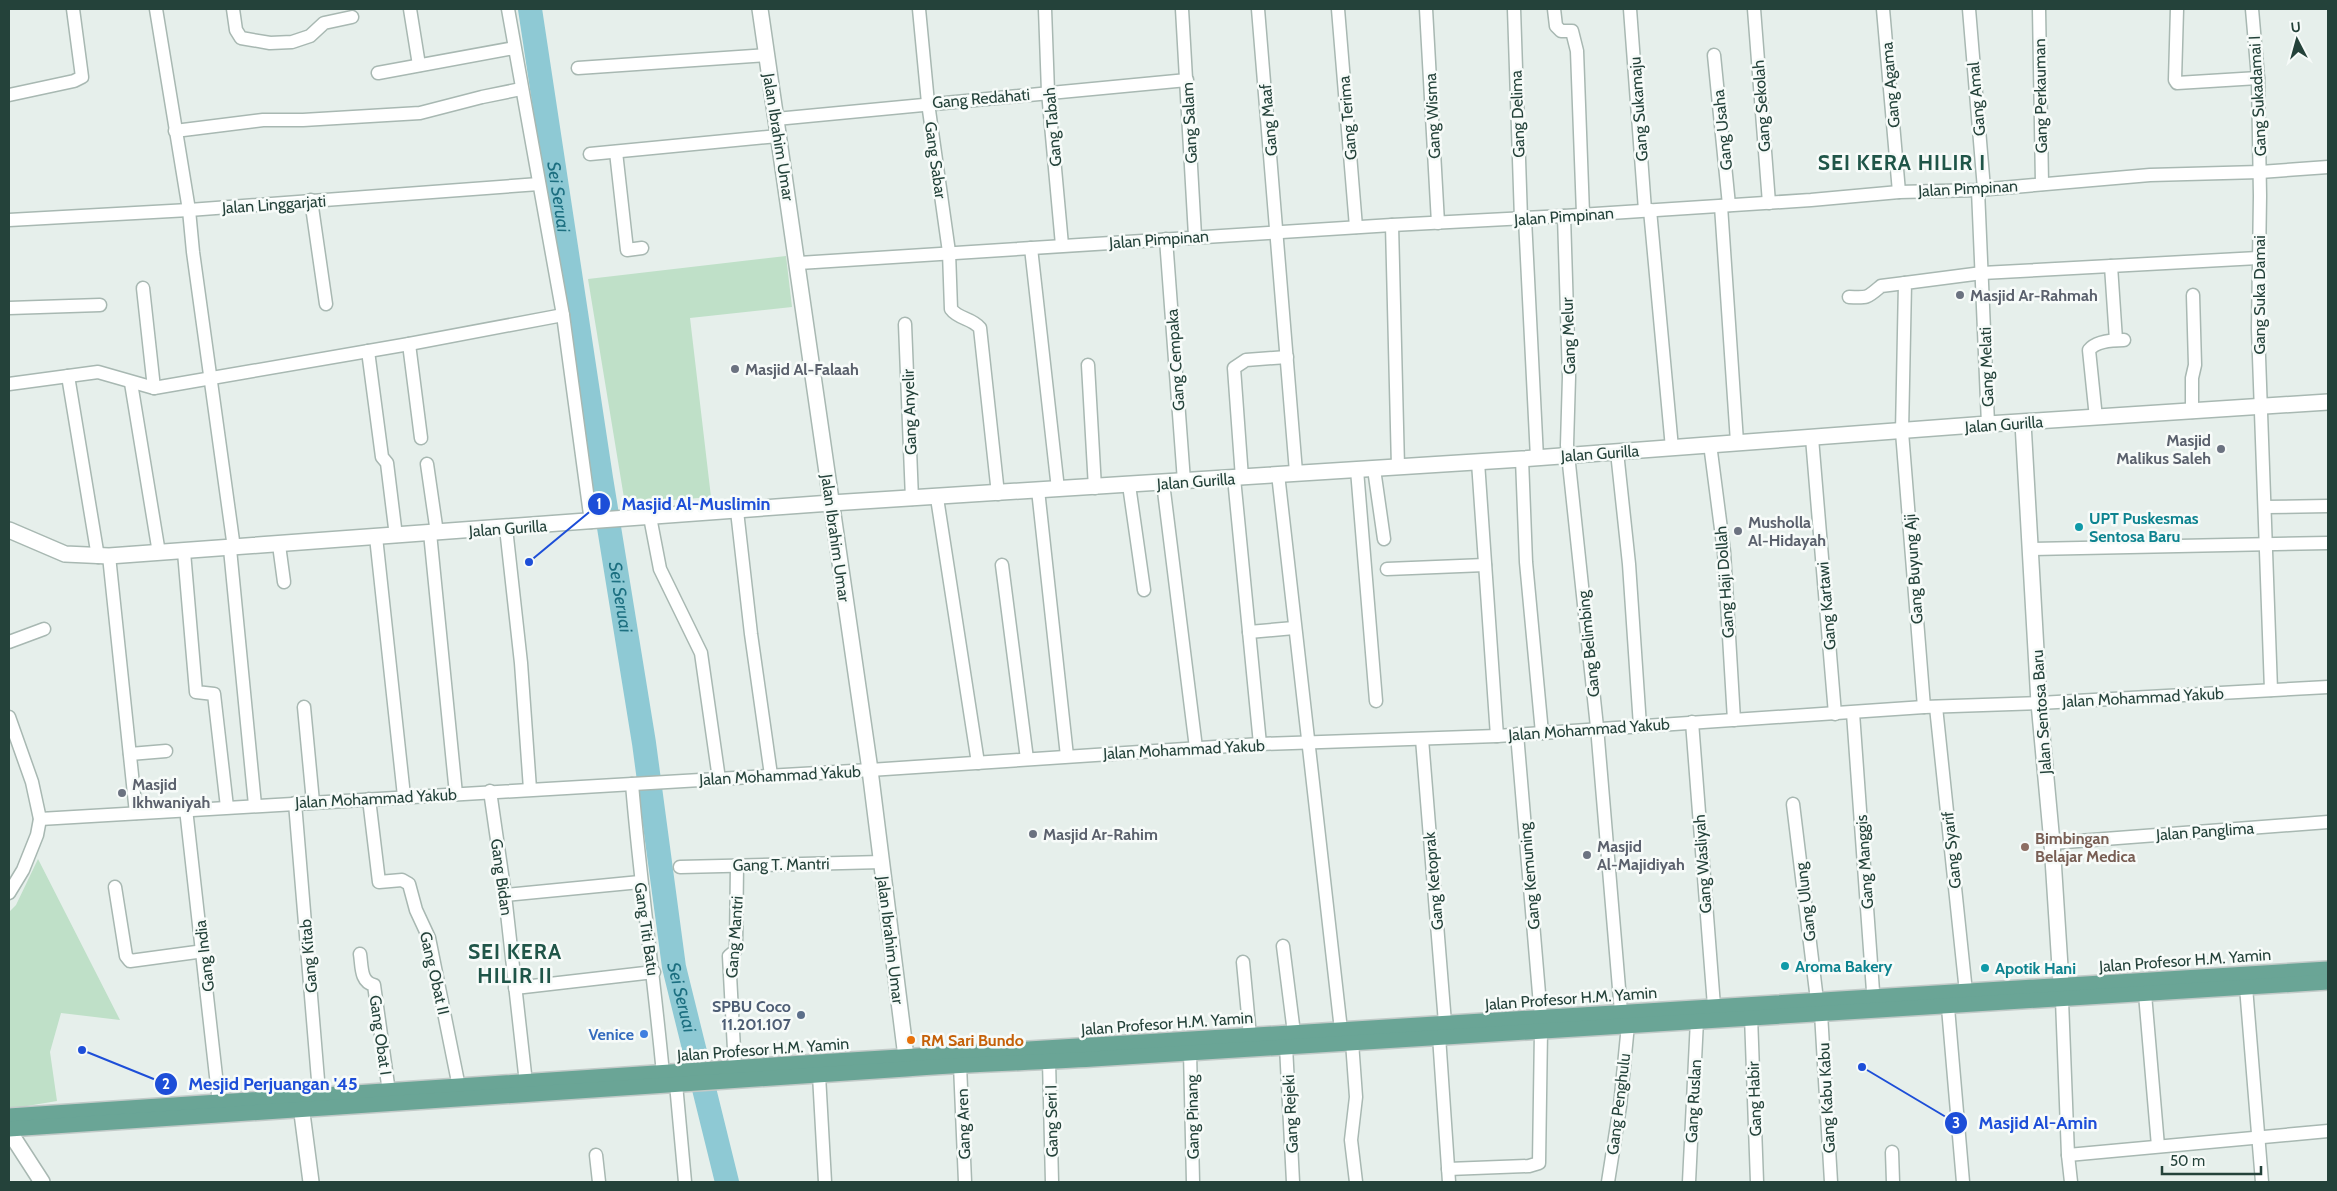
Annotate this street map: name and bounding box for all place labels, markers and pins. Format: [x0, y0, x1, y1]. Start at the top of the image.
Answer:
place label: Masjid Ar-Rahmah [1970, 286, 2098, 305]
marker: Masjid Ar-Rahmah [1954, 289, 1966, 301]
place label: Masjid Al-Falaah [745, 360, 859, 379]
marker: Masjid Al-Falaah [729, 363, 741, 375]
place label: Masjid Malikus Saleh [2116, 431, 2211, 468]
marker: Masjid Malikus Saleh [2215, 443, 2227, 455]
callout: Masjid Al-Muslimin [587, 487, 781, 520]
place label: UPT Puskesmas Sentosa Baru [2089, 509, 2199, 546]
place label: Musholla Al-Hidayah [1748, 513, 1826, 550]
marker: UPT Puskesmas Sentosa Baru [2073, 521, 2085, 533]
marker: Musholla Al-Hidayah [1732, 525, 1744, 537]
place label: Masjid Ikhwaniyah [132, 775, 210, 812]
marker: Masjid Ikhwaniyah [116, 787, 128, 799]
place label: Masjid Ar-Rahim [1043, 825, 1158, 844]
marker: Masjid Ar-Rahim [1027, 828, 1039, 840]
place label: Bimbingan Belajar Medica [2035, 829, 2136, 866]
place label: Masjid Al-Majidiyah [1597, 837, 1685, 874]
marker: Bimbingan Belajar Medica [2019, 841, 2031, 853]
marker: Masjid Al-Majidiyah [1581, 849, 1593, 861]
place label: Aroma Bakery [1795, 957, 1893, 976]
place label: Apotik Hani [1995, 959, 2076, 978]
marker: Aroma Bakery [1779, 960, 1791, 972]
marker: Apotik Hani [1979, 962, 1991, 974]
place label: SPBU Coco 11.201.107 [712, 997, 792, 1034]
marker: SPBU Coco 11.201.107 [795, 1009, 807, 1021]
place label: Venice [589, 1025, 634, 1044]
marker: Venice [638, 1028, 650, 1040]
place label: RM Sari Bundo [921, 1031, 1024, 1050]
marker: RM Sari Bundo [905, 1034, 917, 1046]
callout: Mesjid Perjuangan '45 [153, 1067, 367, 1100]
callout: Masjid Al-Amin [1944, 1106, 2108, 1139]

